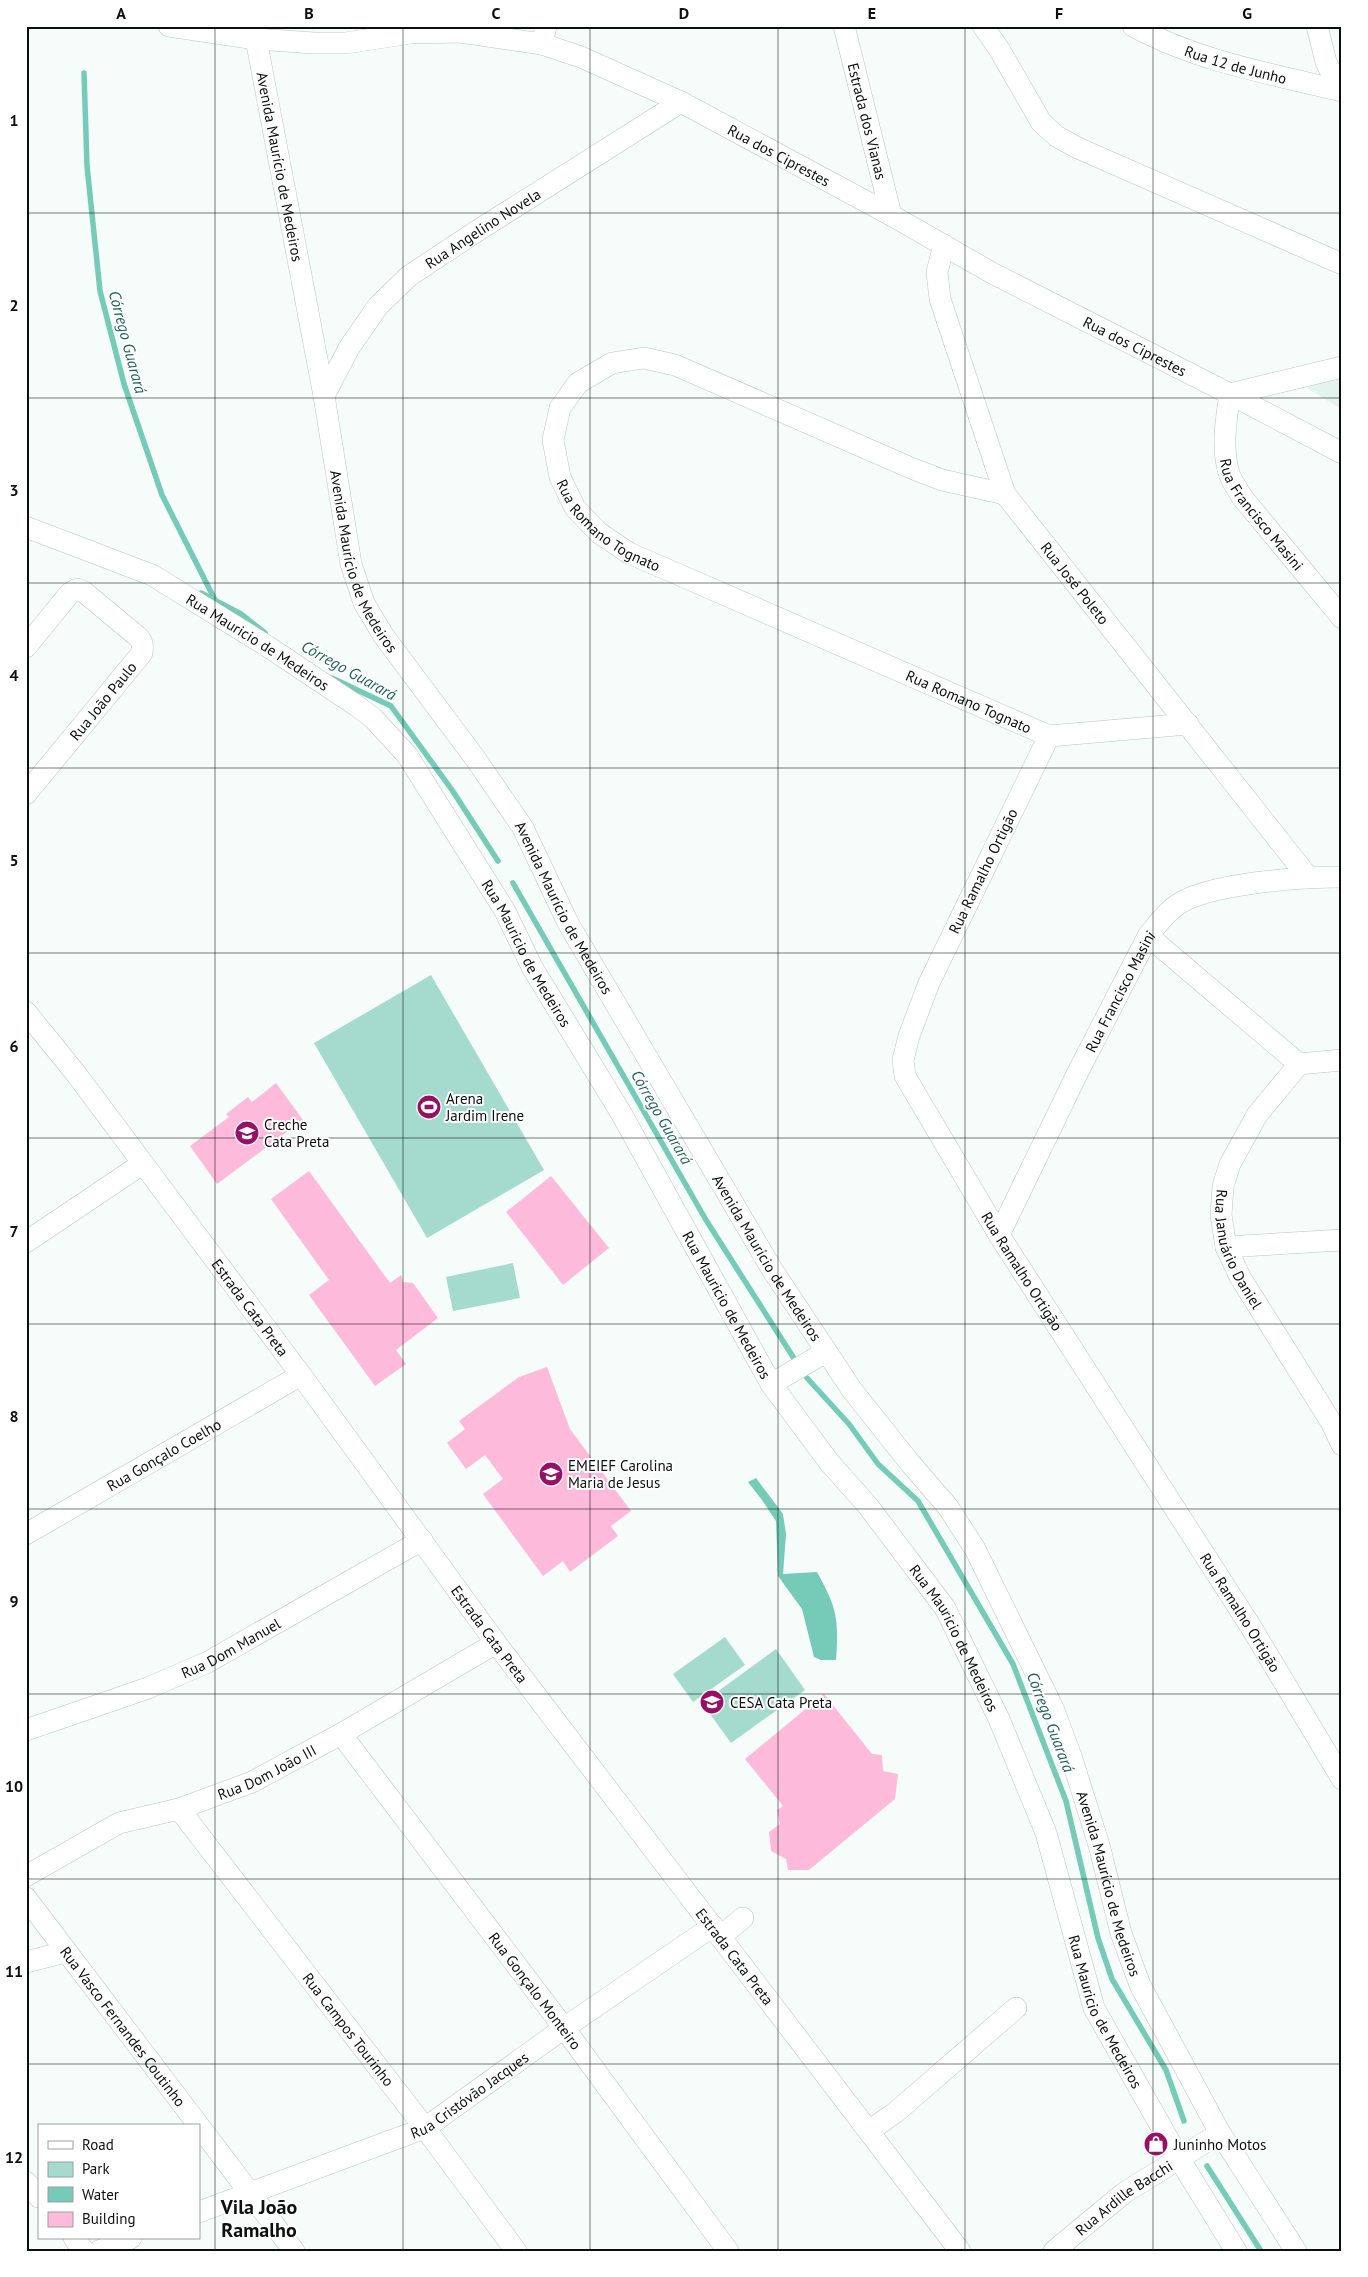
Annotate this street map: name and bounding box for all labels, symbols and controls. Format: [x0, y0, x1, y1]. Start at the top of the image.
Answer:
text: A [116, 3, 126, 23]
text: B [304, 3, 314, 23]
text: C [492, 3, 501, 23]
text: D [679, 3, 689, 23]
text: E [868, 3, 876, 23]
text: F [1055, 3, 1063, 23]
text: G [1242, 3, 1252, 23]
street label: Rua 12 de Junho [1182, 41, 1289, 87]
street label: Estrada dos Vianas [844, 61, 891, 181]
street label: Avenida Maurício de Medeiros [253, 70, 308, 263]
text: 1 [9, 110, 19, 130]
street label: Rua dos Ciprestes [725, 120, 834, 190]
street label: Rua Angelino Novela [421, 184, 544, 272]
water label: Córrego Guarará [105, 288, 151, 396]
text: 2 [9, 295, 19, 315]
street label: Rua dos Ciprestes [1080, 312, 1190, 380]
street label: Rua Francisco Masini [1216, 457, 1308, 574]
street label: Avenida Maurício de Medeiros [327, 469, 402, 656]
street label: Rua Romano Tognato [553, 476, 663, 575]
text: 3 [9, 480, 19, 500]
street label: Rua José Poleto [1037, 538, 1114, 628]
street label: Rua Mauricio de Medeiros [183, 589, 333, 694]
water label: Córrego Guarará [298, 636, 400, 704]
street label: Rua João Paulo [65, 658, 141, 744]
text: 4 [9, 665, 19, 685]
street label: Rua Romano Tognato [903, 665, 1035, 737]
street label: Rua Ramalho Ortigão [944, 805, 1022, 937]
street label: Avenida Maurício de Medeiros [511, 817, 617, 997]
text: 5 [9, 850, 19, 870]
street label: Rua Mauricio de Medeiros [478, 876, 576, 1030]
street label: Rua Francisco Masini [1080, 926, 1159, 1055]
text: 6 [9, 1036, 19, 1056]
water label: Córrego Guarará [627, 1066, 697, 1168]
place label: Arena Jardim Irene [445, 1089, 524, 1125]
sports icon: Arena Jardim Irene [416, 1094, 442, 1120]
place label: Creche Cata Preta [264, 1115, 329, 1151]
school or university icon: Creche Cata Preta [234, 1120, 260, 1146]
street label: Avenida Maurício de Medeiros [709, 1171, 826, 1345]
street label: Rua Januário Daniel [1211, 1189, 1267, 1313]
street label: Rua Ramalho Ortigão [978, 1208, 1067, 1334]
text: 7 [9, 1221, 19, 1241]
street label: Rua Mauricio de Medeiros [679, 1227, 776, 1382]
street label: Estrada Cata Preta [208, 1255, 293, 1360]
text: 8 [9, 1406, 19, 1426]
street label: Rua Gonçalo Coelho [103, 1414, 224, 1495]
place label: EMEIEF Carolina Maria de Jesus [568, 1456, 673, 1492]
school or university icon: EMEIEF Carolina Maria de Jesus [538, 1461, 564, 1487]
street label: Rua Ramalho Ortigão [1196, 1549, 1285, 1676]
street label: Rua Mauricio de Medeiros [906, 1560, 1003, 1714]
street label: Estrada Cata Preta [447, 1581, 532, 1687]
text: 9 [9, 1591, 19, 1611]
street label: Rua Dom Manuel [178, 1613, 284, 1682]
water label: Córrego Guarará [1023, 1669, 1079, 1775]
school or university icon: CESA Cata Preta [699, 1689, 725, 1715]
place label: CESA Cata Preta [730, 1693, 832, 1712]
street label: Rua Dom João III [215, 1740, 319, 1803]
text: 10 [5, 1776, 23, 1796]
street label: Avenida Maurício de Medeiros [1073, 1788, 1146, 1979]
street label: Estrada Cata Preta [692, 1904, 778, 2009]
street label: Rua Gonçalo Monteiro [485, 1928, 586, 2053]
street label: Rua Mauricio de Medeiros [1065, 1933, 1147, 2092]
street label: Rua Vasco Fernandes Coutinho [56, 1942, 190, 2110]
text: 11 [5, 1961, 23, 1981]
street label: Rua Campos Tourinho [299, 1968, 399, 2090]
street label: Rua Cristóvão Jacques [408, 2047, 532, 2142]
legend [38, 2124, 200, 2240]
shop icon: Juninho Motos [1143, 2131, 1169, 2157]
text: Road [82, 2135, 114, 2154]
place label: Juninho Motos [1173, 2135, 1266, 2154]
text: 12 [5, 2147, 23, 2167]
street label: Rua Ardille Bacchi [1071, 2156, 1176, 2239]
text: Park [82, 2159, 110, 2178]
text: Water [82, 2185, 119, 2204]
district label: Vila João Ramalho [220, 2194, 297, 2243]
text: Building [82, 2209, 136, 2228]

